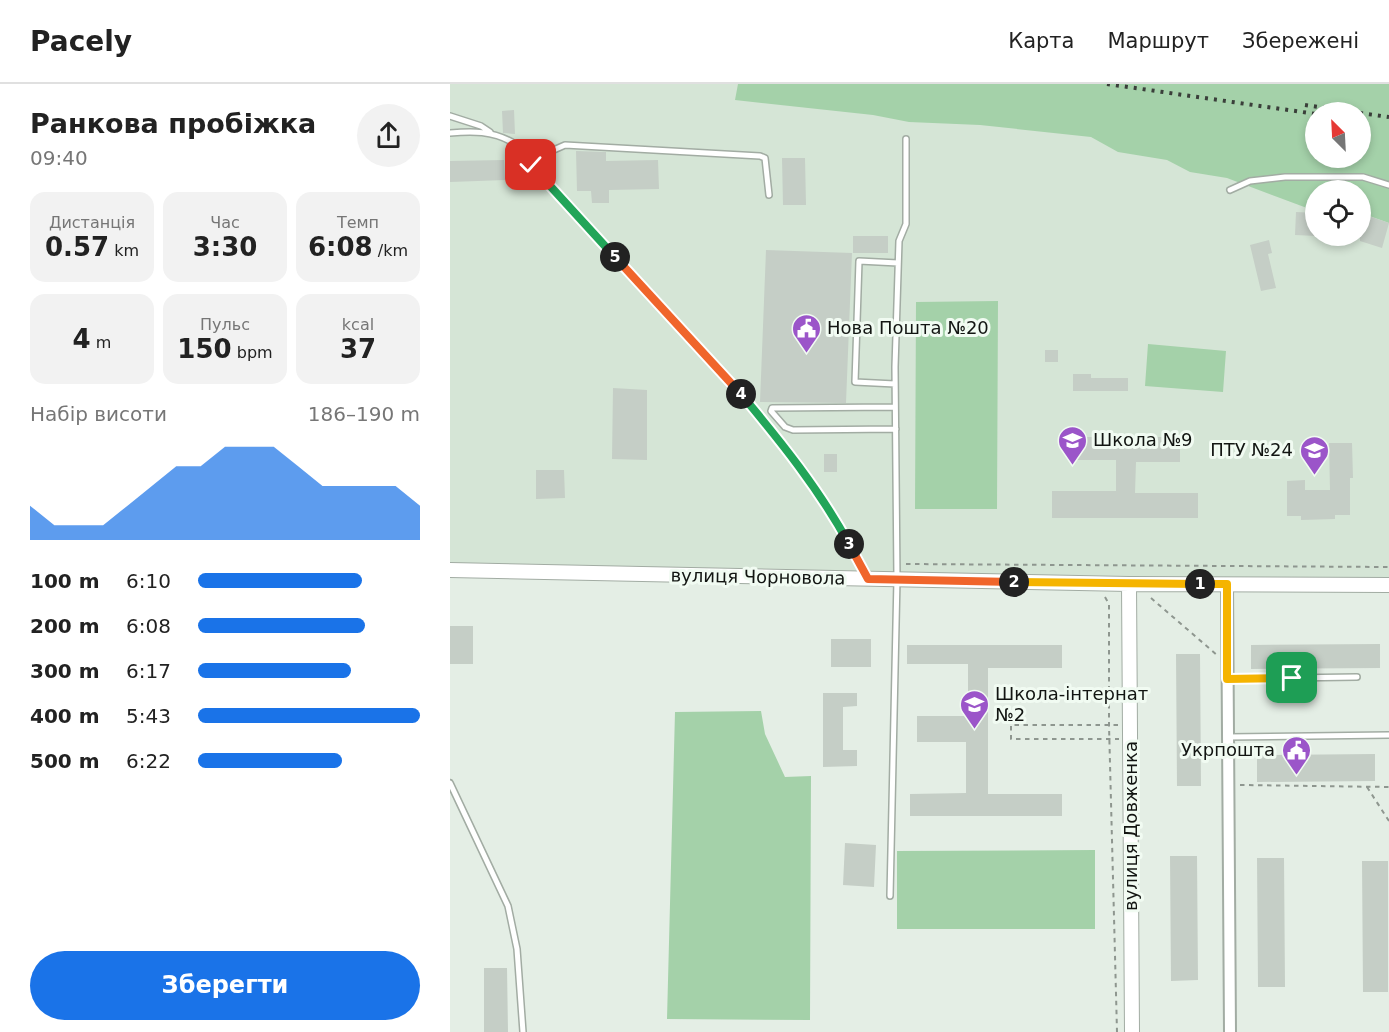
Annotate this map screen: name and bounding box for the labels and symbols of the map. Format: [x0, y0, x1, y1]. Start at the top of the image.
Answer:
north arrow [1305, 102, 1371, 168]
pin [505, 139, 556, 190]
pin: 5 [600, 242, 630, 272]
public building icon: Нова Пошта №20 [790, 312, 822, 354]
place label: Нова Пошта №20 [827, 317, 989, 338]
pin: 4 [726, 379, 756, 409]
school or university icon: Школа №9 [1056, 424, 1088, 466]
place label: Школа №9 [1093, 429, 1193, 450]
school or university icon: ПТУ №24 [1298, 434, 1330, 476]
place label: ПТУ №24 [1210, 439, 1293, 460]
pin: 3 [834, 529, 864, 559]
street label: вулиця Чорновола [670, 564, 846, 589]
pin: 2 [999, 567, 1029, 597]
pin: 1 [1185, 569, 1215, 599]
pin [1266, 652, 1317, 703]
place label: Школа-інтернат №2 [995, 683, 1148, 725]
school or university icon: Школа-інтернат №2 [958, 688, 990, 730]
public building icon: Укрпошта [1280, 734, 1312, 776]
place label: Укрпошта [1181, 739, 1275, 760]
street label: вулиця Довженка [1120, 741, 1141, 911]

